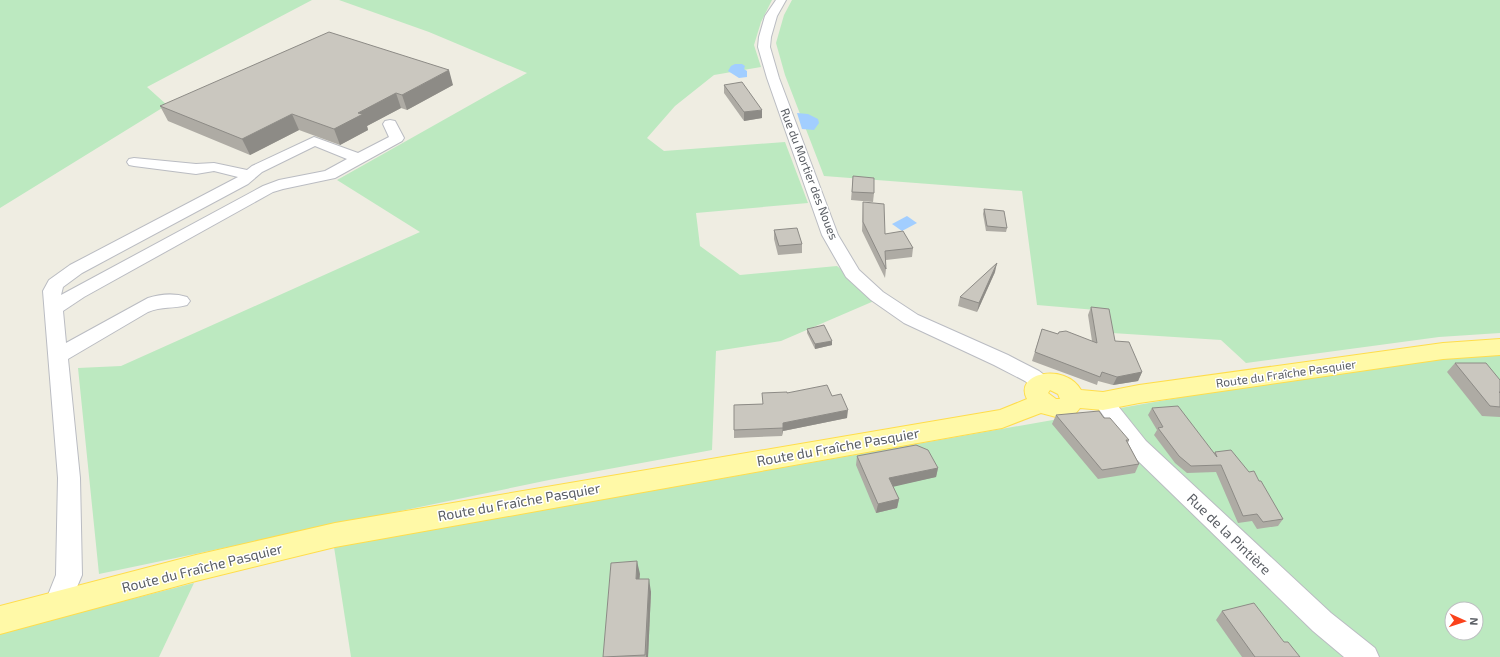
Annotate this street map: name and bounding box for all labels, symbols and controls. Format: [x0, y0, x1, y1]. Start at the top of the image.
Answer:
street label: Rue du Mortier des Noues [778, 106, 842, 241]
street label: Route du Fraîche Pasquier [1215, 356, 1357, 390]
street label: Route du Fraîche Pasquier [755, 424, 921, 469]
street label: Route du Fraîche Pasquier [436, 479, 602, 524]
street label: Rue de la Pintière [1184, 489, 1275, 578]
street label: Route du Fraîche Pasquier [120, 539, 284, 596]
north arrow [1444, 601, 1484, 641]
text: N [1468, 617, 1481, 626]

